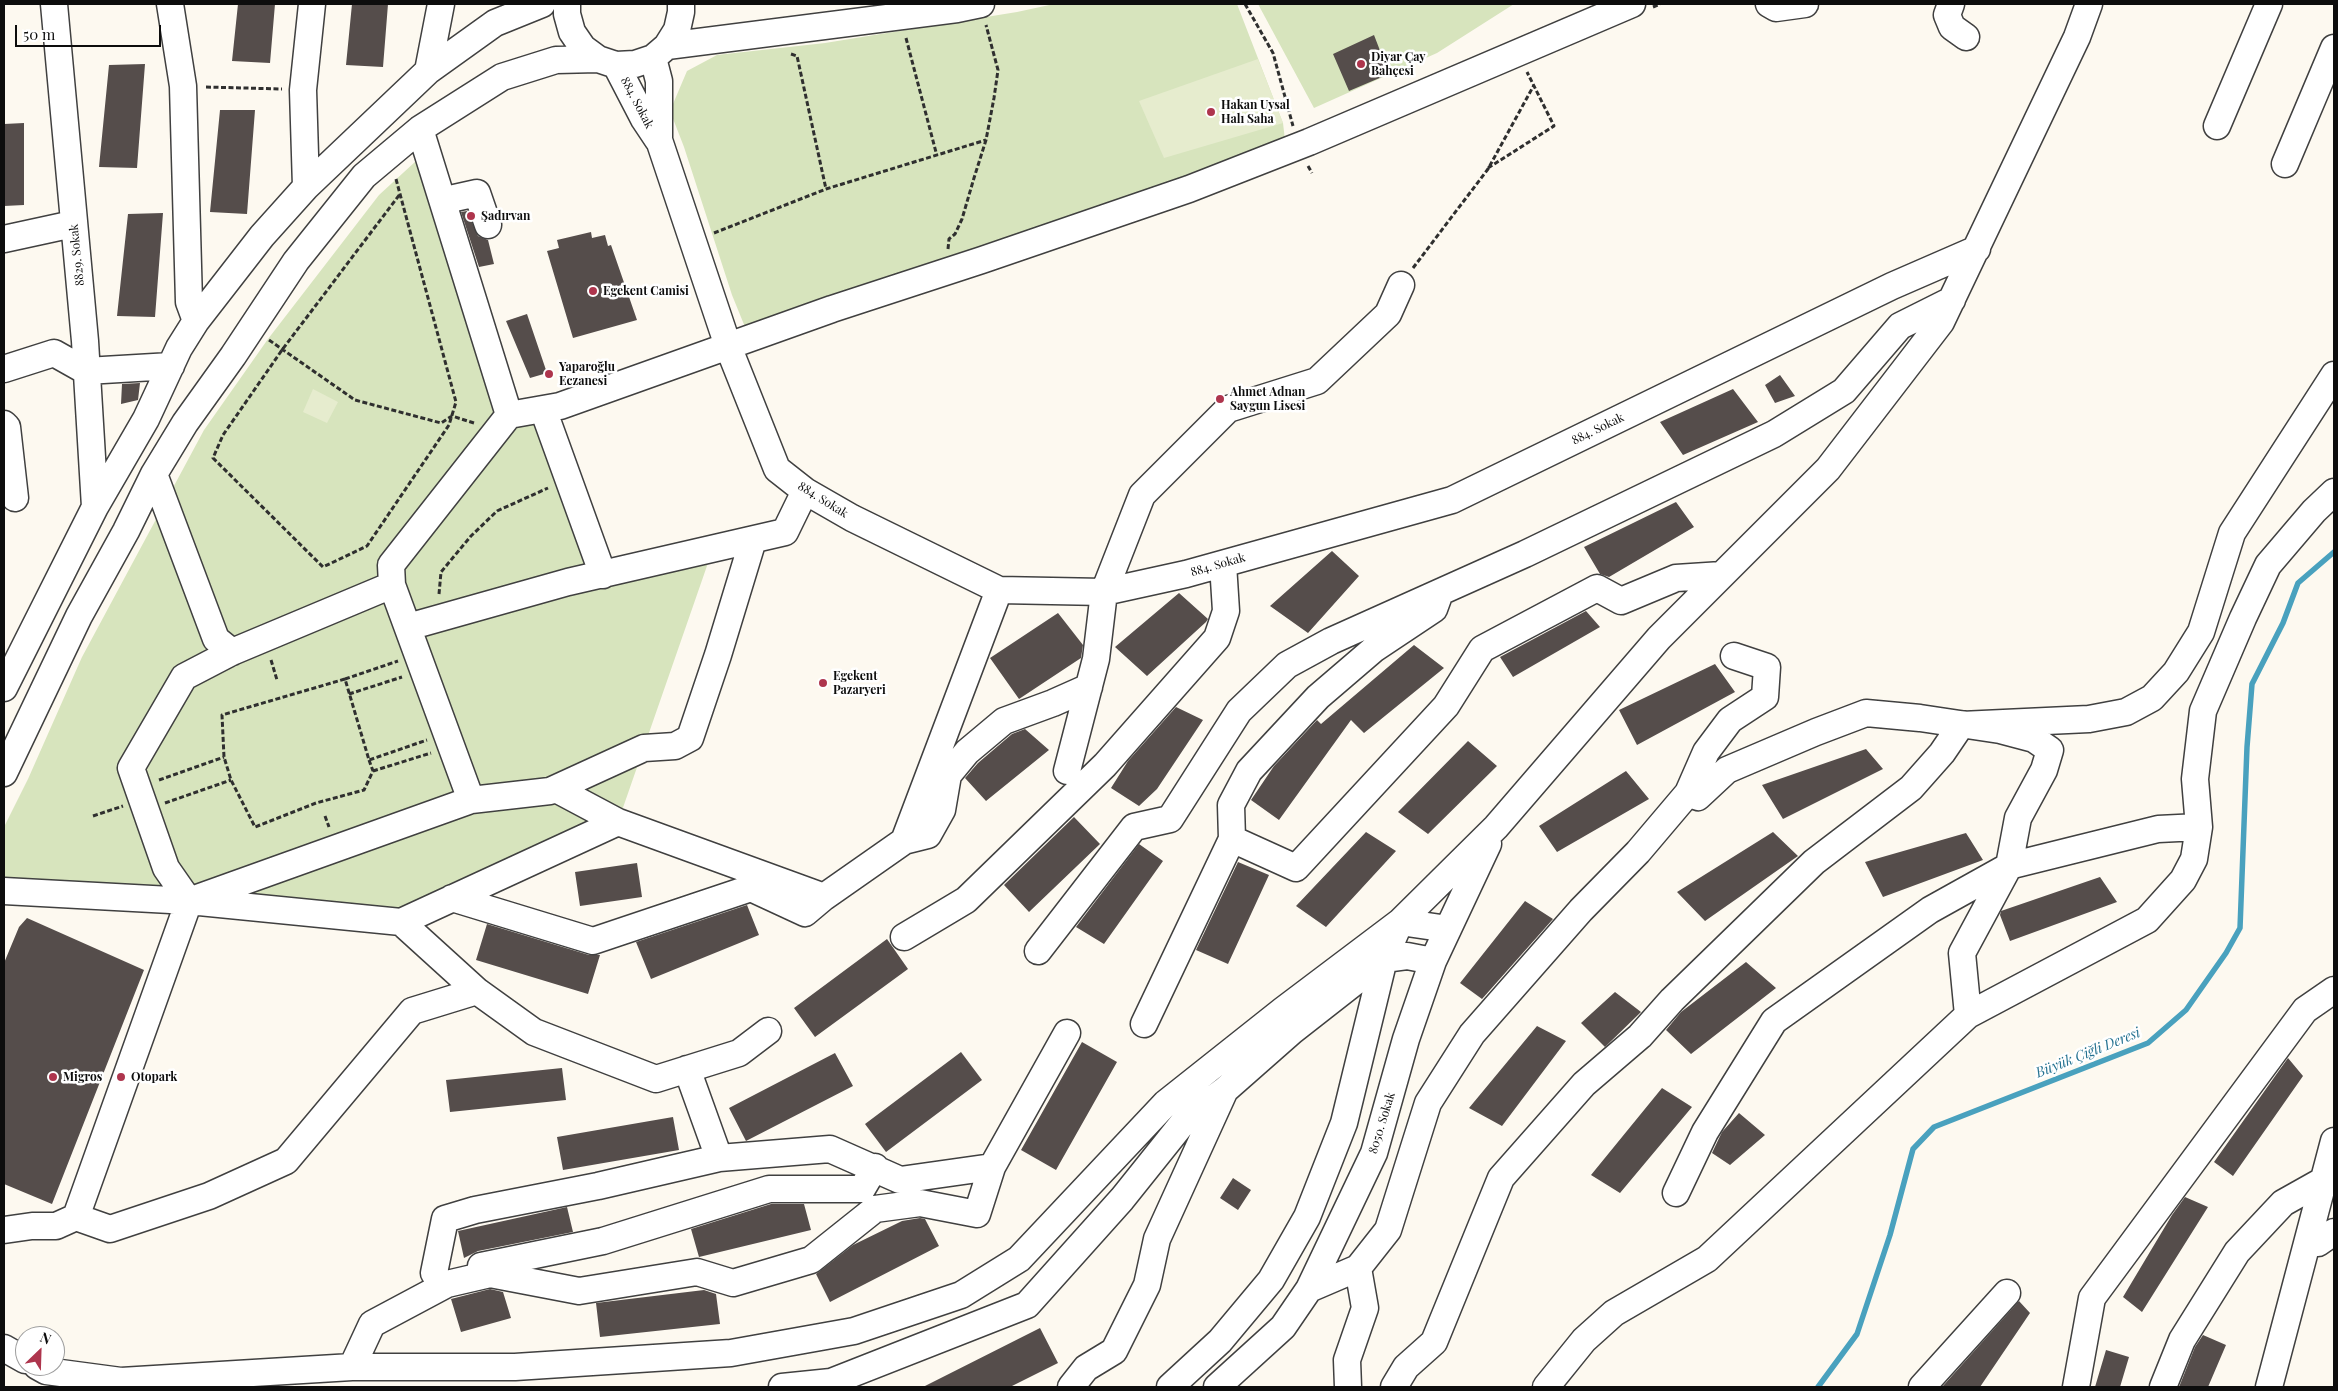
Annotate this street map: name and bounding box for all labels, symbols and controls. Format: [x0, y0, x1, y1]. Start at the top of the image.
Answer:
scale bar [18, 15, 164, 47]
text: 50 m [23, 24, 55, 44]
place label: Diyar Çay Bahçesi [1371, 50, 1426, 78]
marker: Diyar Çay Bahçesi [1355, 58, 1367, 70]
street label: 884. Sokak [617, 75, 657, 131]
place label: Hakan Uysal Halı Saha [1221, 98, 1290, 126]
marker: Hakan Uysal Halı Saha [1205, 106, 1217, 118]
place label: Şadırvan [481, 209, 530, 223]
marker: Şadırvan [465, 210, 477, 222]
street label: 8829. Sokak [67, 223, 87, 287]
place label: Egekent Camisi [603, 284, 689, 298]
marker: Egekent Camisi [587, 285, 599, 297]
place label: Yaparoğlu Eczanesi [559, 360, 615, 388]
marker: Yaparoğlu Eczanesi [543, 368, 555, 380]
place label: Ahmet Adnan Saygun Lisesi [1230, 385, 1305, 413]
marker: Ahmet Adnan Saygun Lisesi [1214, 393, 1226, 405]
street label: 884. Sokak [1569, 410, 1627, 448]
street label: 884. Sokak [795, 479, 851, 521]
street label: 884. Sokak [1189, 550, 1247, 580]
place label: Egekent Pazaryeri [833, 669, 886, 697]
marker: Egekent Pazaryeri [817, 677, 829, 689]
water label: Büyük Çiğli Deresi [2033, 1024, 2143, 1082]
place label: Migros [63, 1070, 102, 1084]
place label: Otopark [131, 1070, 177, 1084]
marker: Migros [47, 1071, 59, 1083]
marker: Otopark [115, 1071, 127, 1083]
street label: 8050. Sokak [1366, 1090, 1398, 1156]
north arrow [15, 1326, 65, 1376]
text: N [37, 1327, 54, 1348]

